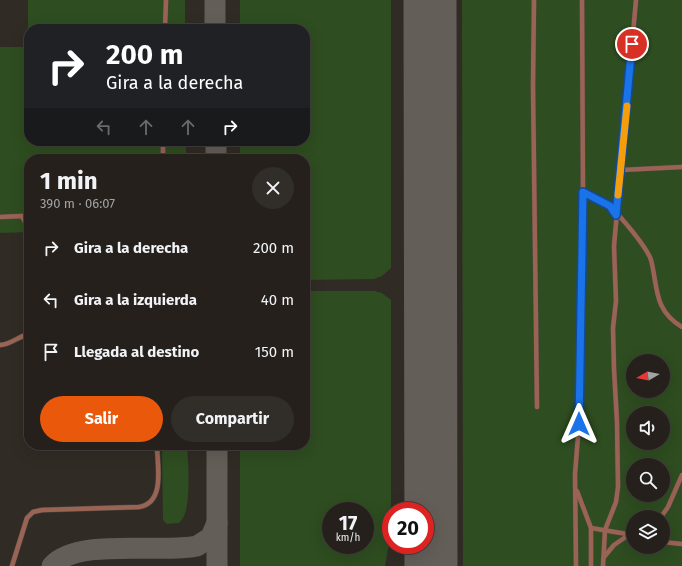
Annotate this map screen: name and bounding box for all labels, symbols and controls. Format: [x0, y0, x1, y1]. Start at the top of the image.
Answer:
pin [615, 27, 649, 61]
icon: arrive [621, 33, 643, 55]
text: 200 m [106, 38, 184, 71]
icon: right [40, 40, 92, 92]
text: Gira a la derecha [106, 72, 243, 94]
icon: left [93, 116, 115, 138]
icon: ahead [135, 116, 157, 138]
icon: ahead [177, 116, 199, 138]
icon: right [219, 116, 241, 138]
text: 1 min [40, 167, 98, 195]
button: close [252, 167, 294, 209]
text: 390 m · 06:07 [40, 196, 115, 211]
icon: right [40, 237, 62, 259]
text: Gira a la derecha [74, 239, 188, 257]
text: 200 m [253, 239, 294, 257]
icon: left [40, 289, 62, 311]
text: Gira a la izquierda [74, 291, 197, 309]
text: 40 m [261, 291, 294, 309]
icon: arrive [40, 341, 62, 363]
text: Llegada al destino [74, 343, 199, 361]
text: 150 m [255, 343, 294, 361]
north arrow [626, 354, 670, 398]
map controls [626, 354, 670, 554]
button: Salir [40, 396, 163, 442]
button: Compartir [171, 396, 294, 442]
position arrow [558, 403, 600, 445]
button: sound [626, 406, 670, 450]
button: search [626, 458, 670, 502]
speed limit sign: 20 [382, 502, 434, 554]
button: layers [626, 510, 670, 554]
text: 17 [339, 511, 357, 535]
text: km/h [336, 532, 360, 544]

